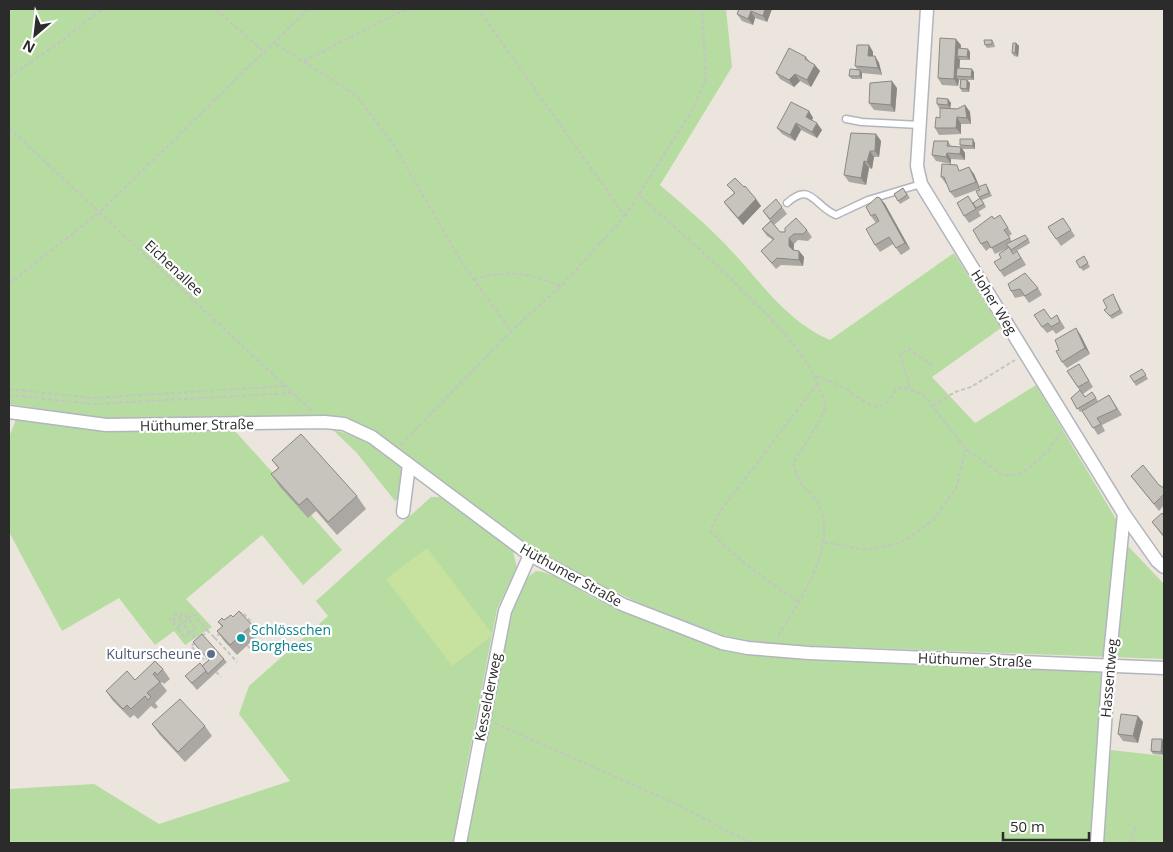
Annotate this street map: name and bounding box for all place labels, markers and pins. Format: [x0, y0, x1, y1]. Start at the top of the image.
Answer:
place label: Schlösschen Borghees [251, 620, 331, 655]
marker: Schlösschen Borghees [235, 632, 247, 644]
place label: Kulturscheune [106, 644, 201, 663]
marker: Kulturscheune [205, 648, 217, 660]

